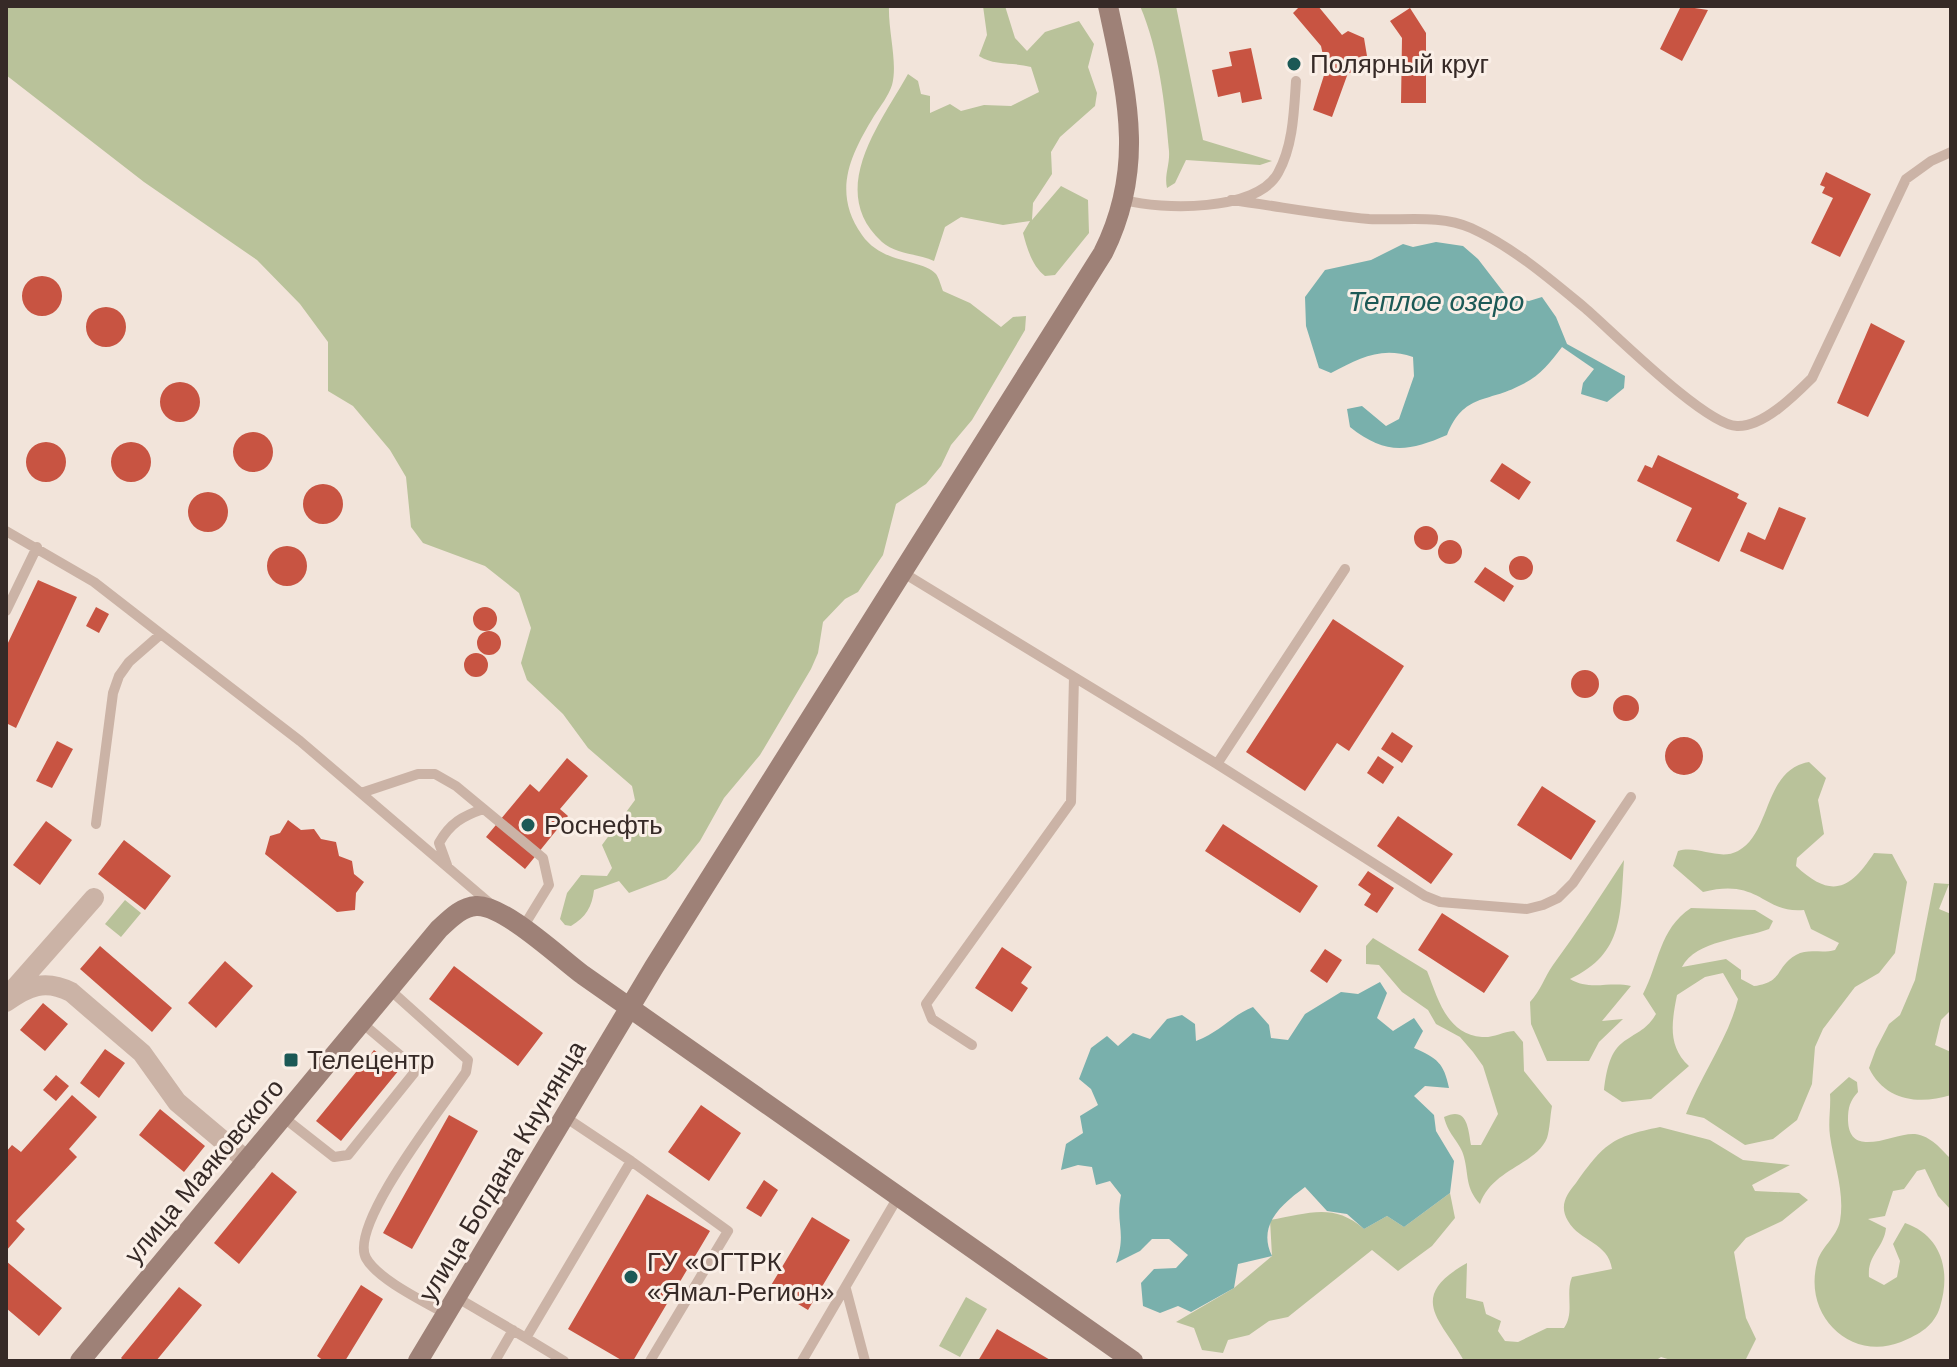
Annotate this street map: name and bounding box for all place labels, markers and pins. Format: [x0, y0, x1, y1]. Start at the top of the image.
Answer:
place label: Полярный круг [1310, 49, 1489, 79]
marker: Полярный круг [1285, 55, 1303, 73]
place label: Роснефть [544, 810, 663, 840]
marker: Роснефть [519, 816, 537, 834]
place label: Телецентр [307, 1045, 434, 1075]
marker: Телецентр [282, 1051, 300, 1069]
place label: ГУ «ОГТРК «Ямал-Регион» [647, 1247, 834, 1307]
marker: ГУ «ОГТРК «Ямал-Регион» [622, 1268, 640, 1286]

